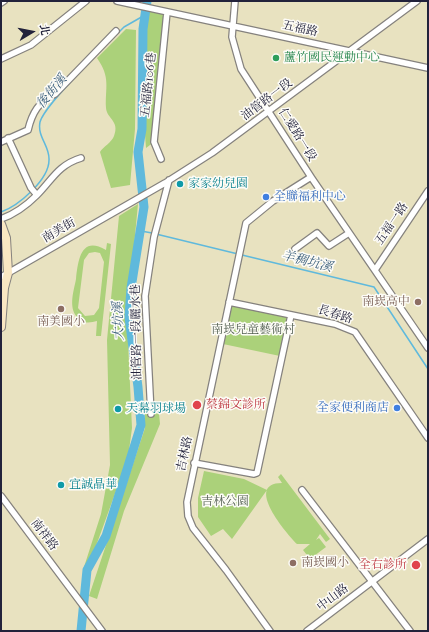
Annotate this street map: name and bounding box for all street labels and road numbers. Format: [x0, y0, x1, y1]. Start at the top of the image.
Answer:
street label: 五福路 [281, 18, 319, 40]
street label: 五福路106巷 [138, 52, 160, 118]
street label: 油管路一段 [239, 76, 295, 124]
street label: 仁愛路一段 [275, 106, 319, 164]
street label: 五福一路 [373, 200, 411, 248]
street label: 南美街 [40, 216, 78, 246]
street label: 油管路一段麗水巷 [129, 284, 145, 380]
street label: 長春路 [316, 303, 354, 327]
street label: 吉林路 [174, 435, 196, 473]
street label: 南祥路 [27, 516, 61, 554]
street label: 中山路 [314, 581, 352, 615]

